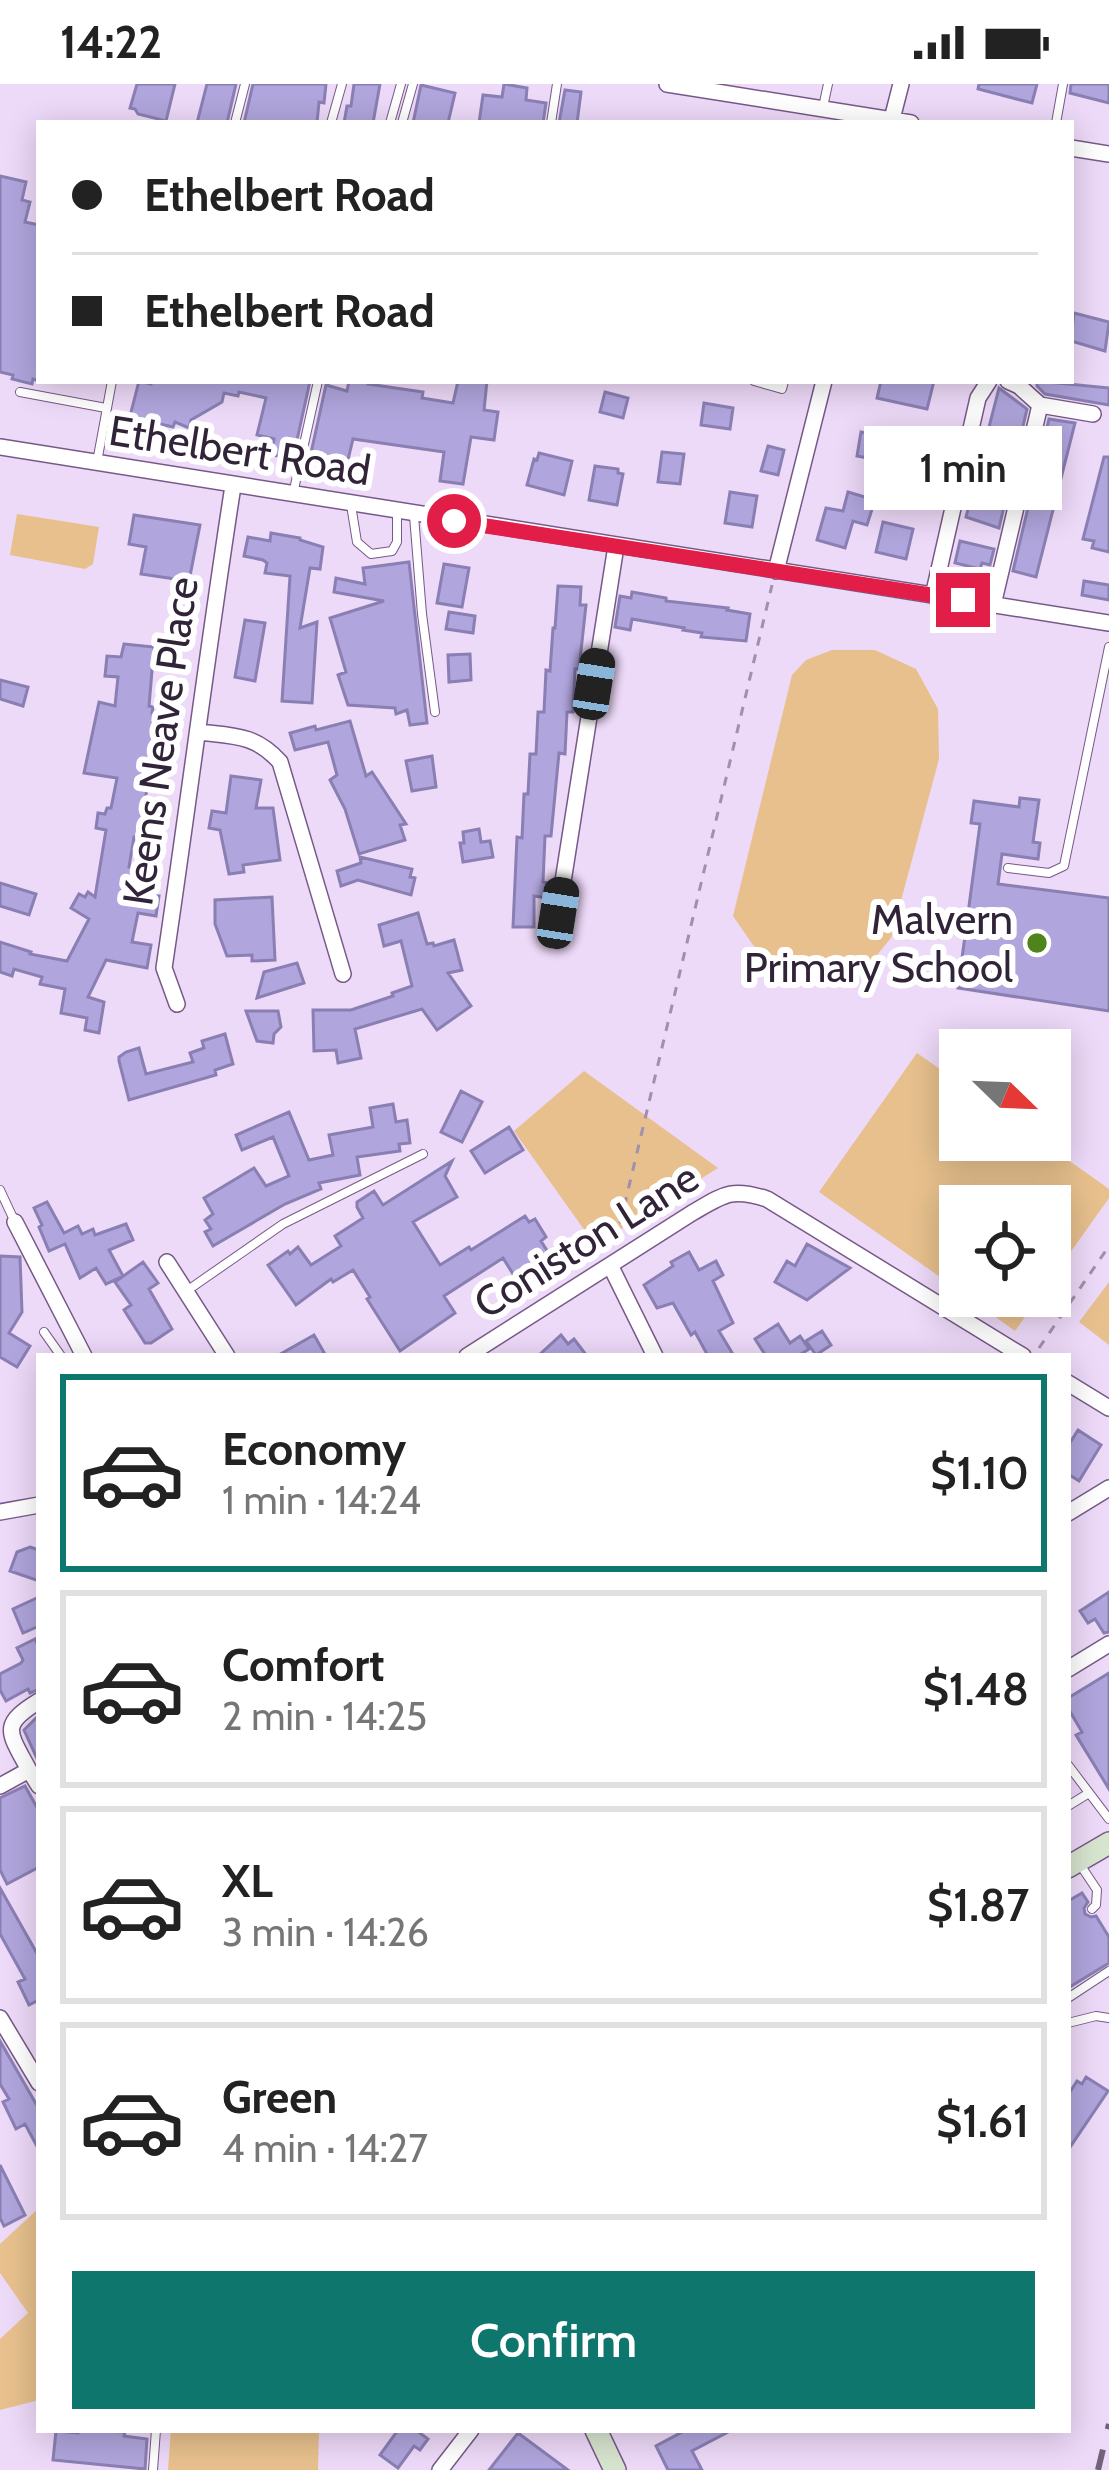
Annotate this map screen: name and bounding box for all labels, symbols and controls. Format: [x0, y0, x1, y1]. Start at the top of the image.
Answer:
text: 14:22 [60, 15, 162, 69]
text: Ethelbert Road [144, 168, 435, 222]
text: Ethelbert Road [144, 284, 435, 338]
street label: Ethelbert Road [106, 404, 374, 496]
callout: 1 min [864, 426, 1062, 510]
text: 1 min [919, 444, 1007, 492]
route start [427, 494, 481, 548]
route end [936, 573, 990, 627]
street label: Keens Neave Place [111, 574, 209, 908]
car [571, 646, 617, 722]
car [535, 875, 581, 951]
place label: Malvern Primary School [744, 893, 1013, 993]
marker: Malvern Primary School [1024, 930, 1050, 956]
north arrow [939, 1029, 1071, 1161]
map controls [939, 1029, 1071, 1317]
street label: Coniston Lane [464, 1151, 708, 1329]
button: locate [939, 1185, 1071, 1317]
icon: car [78, 1419, 186, 1527]
text: Economy [222, 1422, 406, 1476]
text: $1.10 [930, 1446, 1029, 1500]
text: 1 min · 14:24 [222, 1476, 421, 1524]
icon: car [78, 1635, 186, 1743]
text: Comfort [222, 1638, 385, 1692]
text: $1.48 [923, 1662, 1029, 1716]
text: 2 min · 14:25 [222, 1692, 427, 1740]
icon: car [78, 1851, 186, 1959]
text: XL [222, 1854, 273, 1908]
text: $1.87 [927, 1878, 1029, 1932]
text: 3 min · 14:26 [222, 1908, 429, 1956]
icon: car [78, 2067, 186, 2175]
text: Green [222, 2070, 337, 2124]
text: $1.61 [936, 2094, 1029, 2148]
text: 4 min · 14:27 [222, 2124, 428, 2172]
button: Confirm [72, 2271, 1035, 2409]

